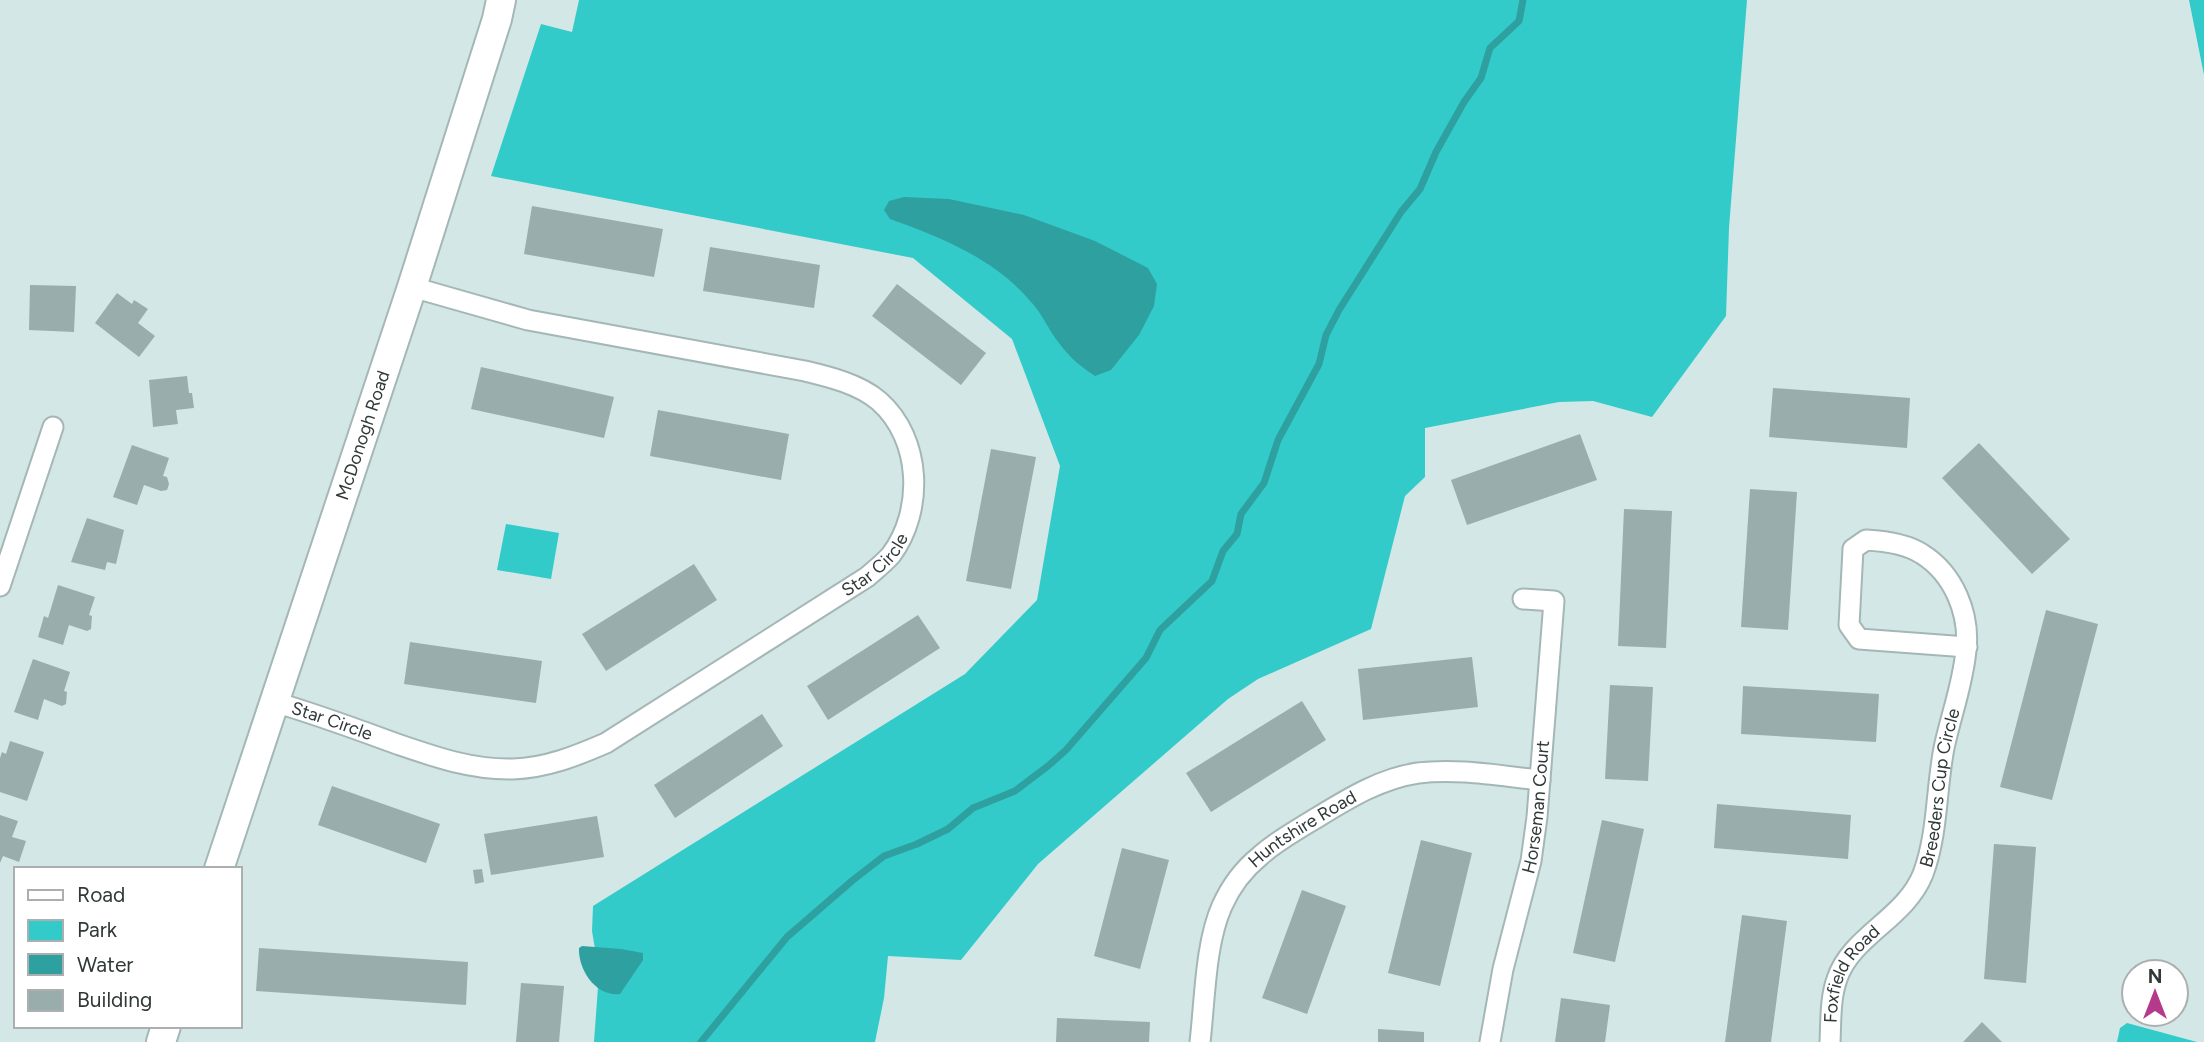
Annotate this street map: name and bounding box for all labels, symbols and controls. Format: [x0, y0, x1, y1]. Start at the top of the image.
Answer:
street label: McDonogh Road [331, 368, 395, 503]
street label: Star Circle [837, 529, 913, 601]
street label: Star Circle [289, 697, 376, 745]
street label: Breeders Cup Circle [1915, 706, 1965, 870]
street label: Horseman Court [1517, 739, 1554, 876]
street label: Huntshire Road [1244, 786, 1360, 872]
legend [14, 867, 242, 1028]
text: Road [77, 882, 125, 907]
text: Park [77, 917, 118, 942]
street label: Foxfield Road [1820, 920, 1884, 1023]
text: Water [77, 952, 133, 977]
north arrow [2120, 958, 2190, 1028]
text: N [2148, 965, 2162, 988]
text: Building [77, 987, 152, 1012]

